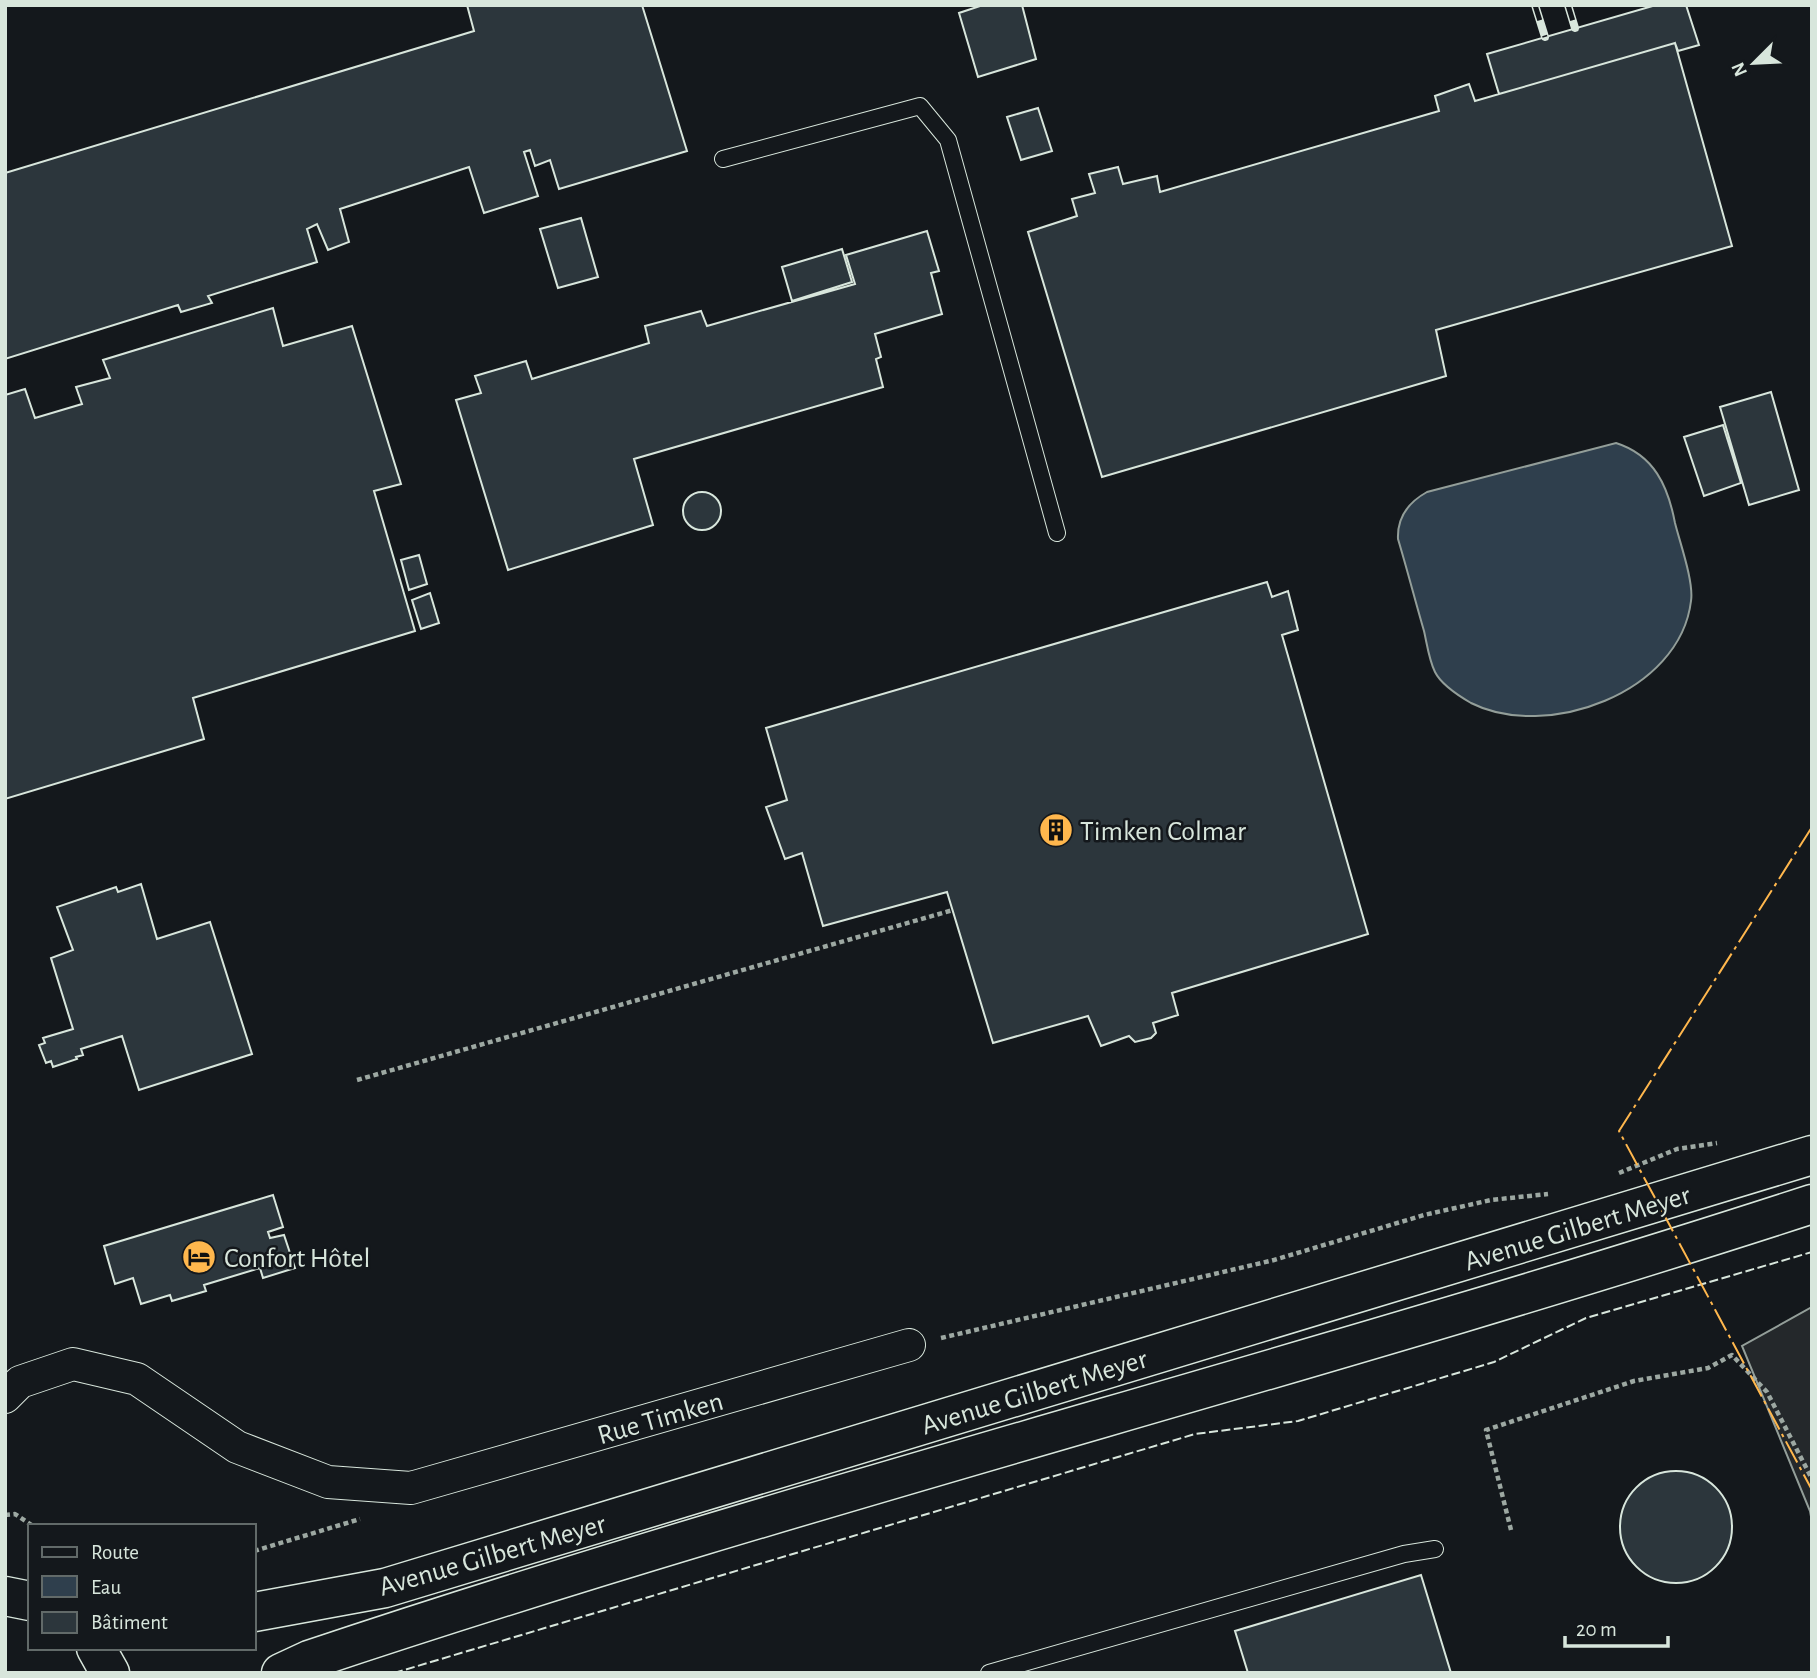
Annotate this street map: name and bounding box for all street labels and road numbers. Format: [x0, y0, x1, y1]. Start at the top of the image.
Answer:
street label: Avenue Gilbert Meyer [1461, 1181, 1694, 1277]
street label: Avenue Gilbert Meyer [918, 1345, 1151, 1441]
street label: Rue Timken [595, 1388, 727, 1450]
street label: Avenue Gilbert Meyer [376, 1510, 609, 1602]

